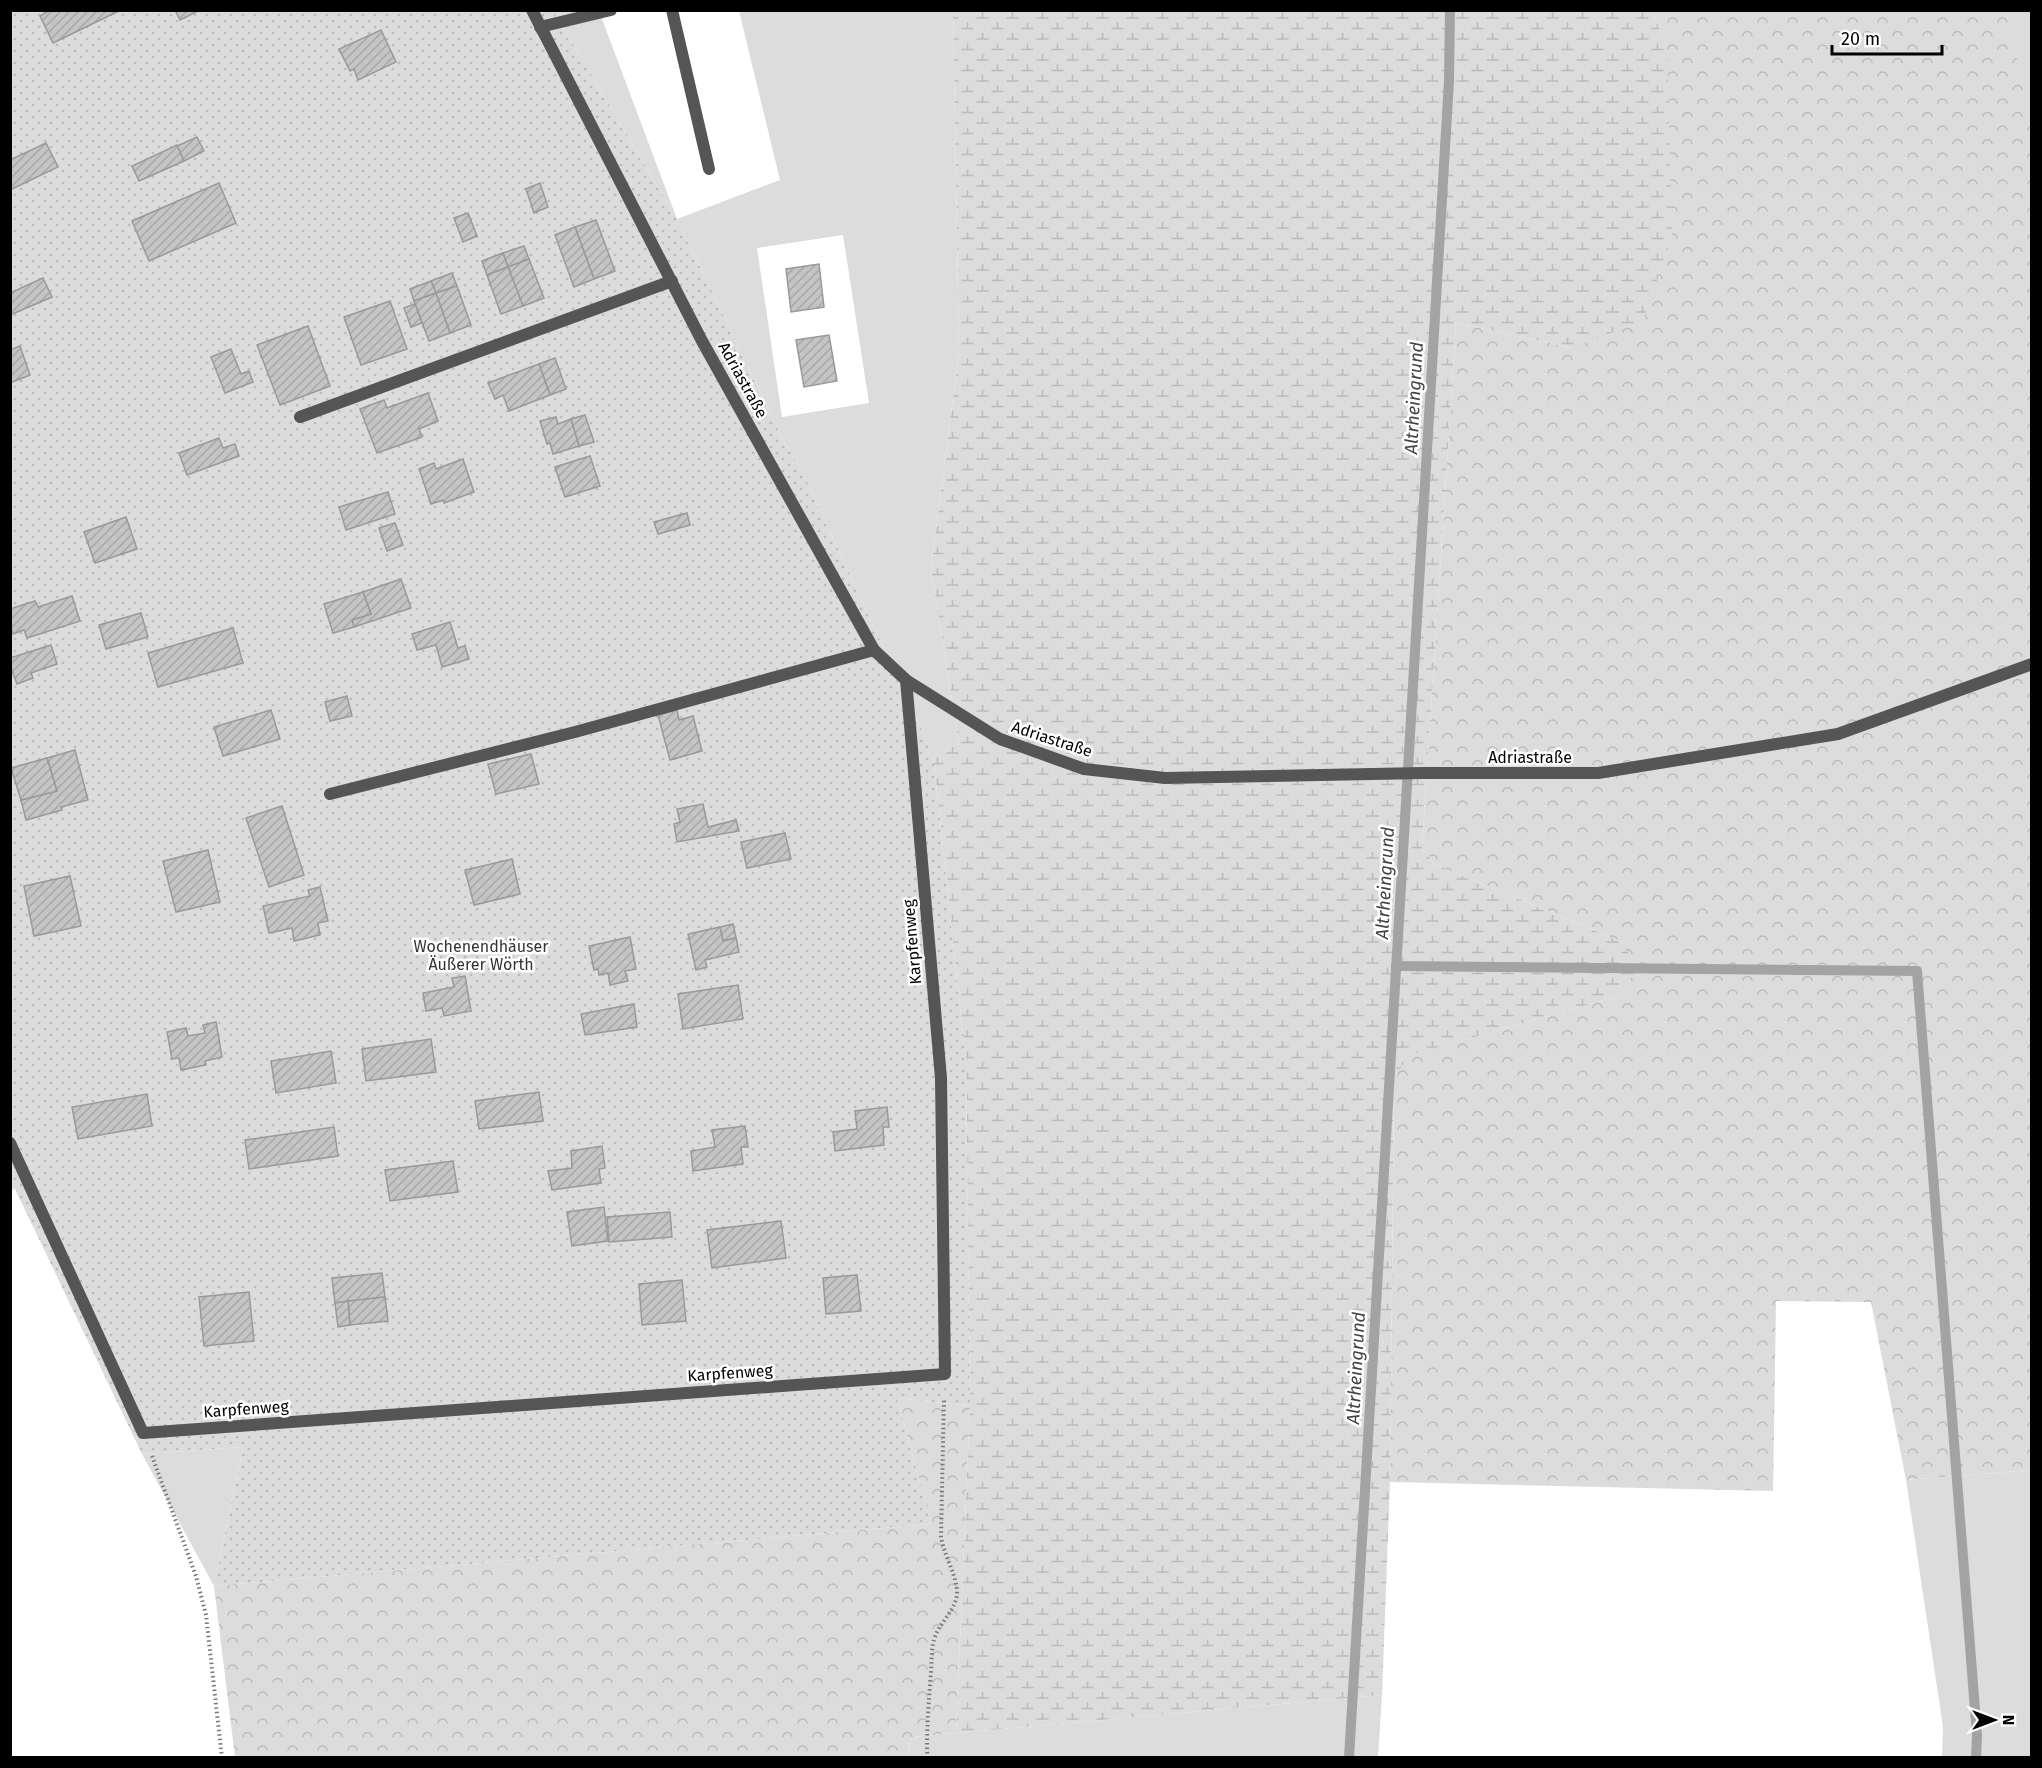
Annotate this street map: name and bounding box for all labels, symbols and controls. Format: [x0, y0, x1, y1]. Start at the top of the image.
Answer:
scale bar [1832, 18, 1942, 56]
text: 20 m [1841, 28, 1880, 50]
street label: Adriastraße [714, 339, 772, 421]
water label: Altrheingrund [1400, 341, 1428, 456]
street label: Adriastraße [1009, 717, 1095, 761]
street label: Adriastraße [1488, 748, 1572, 767]
water label: Altrheingrund [1371, 826, 1399, 941]
street label: Karpfenweg [899, 898, 925, 985]
park label: Wochenendhäuser Äußerer Wörth [414, 937, 549, 974]
water label: Altrheingrund [1342, 1311, 1370, 1426]
street label: Karpfenweg [687, 1360, 774, 1385]
street label: Karpfenweg [203, 1396, 290, 1421]
north arrow [1964, 1690, 2024, 1750]
text: N [1999, 1715, 2018, 1725]

